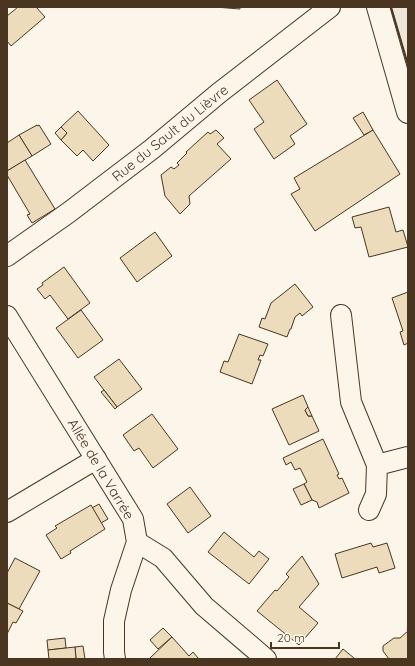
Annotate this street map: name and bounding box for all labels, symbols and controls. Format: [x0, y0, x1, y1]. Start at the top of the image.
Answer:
street label: Rue du Sault du Lièvre [108, 80, 232, 185]
street label: Allée de la Varrée [64, 415, 138, 523]
scale bar [271, 624, 339, 650]
text: 20 m [277, 630, 305, 645]

